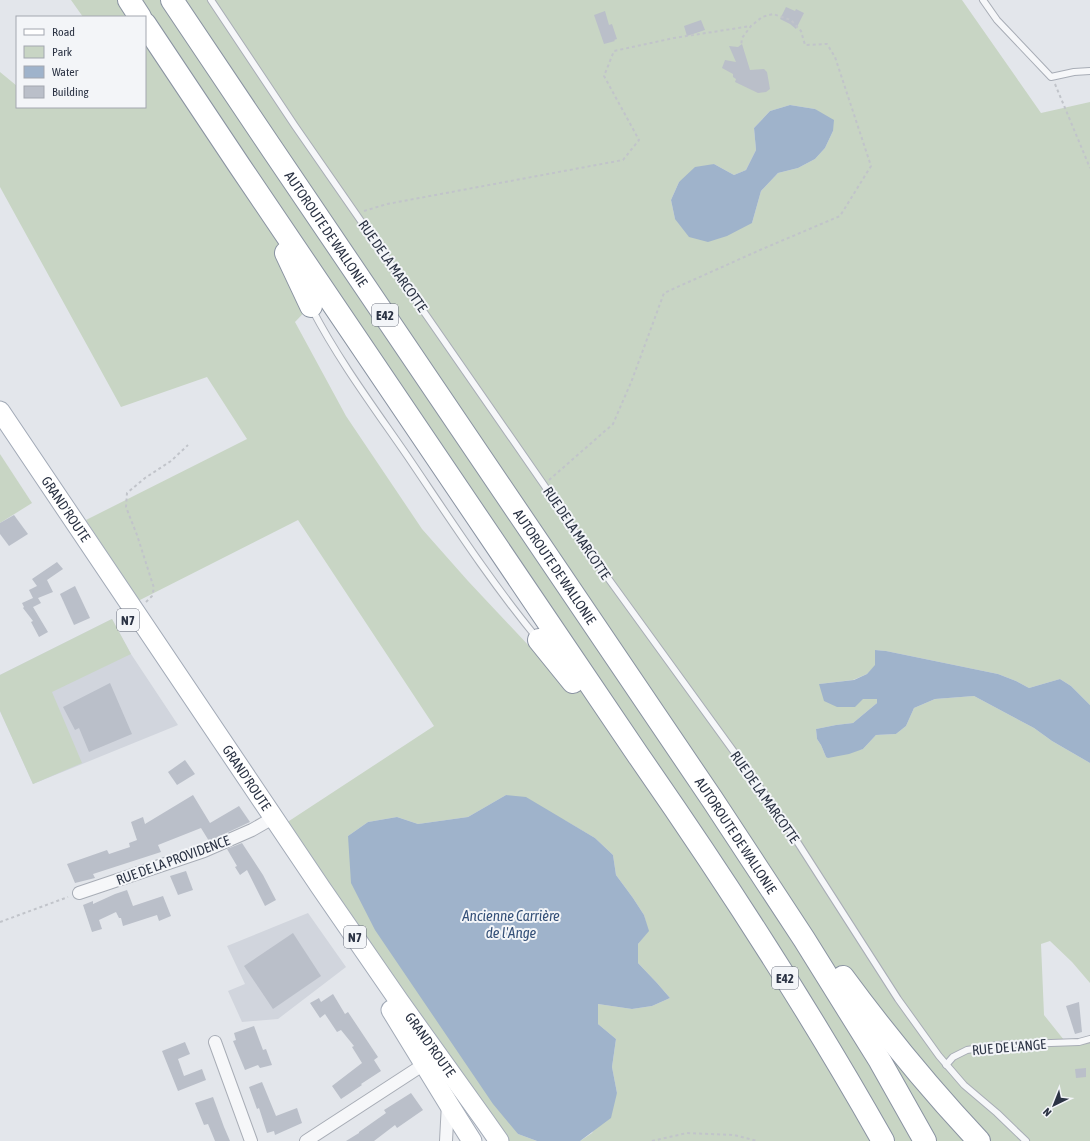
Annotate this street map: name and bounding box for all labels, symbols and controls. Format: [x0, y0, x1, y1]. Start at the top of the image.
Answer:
legend [16, 16, 146, 108]
text: Road [52, 25, 75, 39]
text: Park [52, 45, 73, 59]
text: Water [52, 65, 79, 79]
text: Building [52, 85, 90, 99]
street label: AUTOROUTE DE WALLONIE [282, 168, 371, 290]
street label: RUE DE LA MARCOTTE [355, 217, 431, 315]
road number: E42 [372, 304, 398, 326]
street label: GRAND'ROUTE [38, 473, 94, 545]
street label: RUE DE LA MARCOTTE [540, 484, 614, 582]
street label: AUTOROUTE DE WALLONIE [510, 506, 599, 627]
road number: N7 [117, 609, 139, 631]
street label: GRAND'ROUTE [219, 742, 274, 813]
street label: RUE DE LA MARCOTTE [727, 748, 803, 846]
street label: AUTOROUTE DE WALLONIE [692, 774, 780, 897]
street label: RUE DE LA PROVIDENCE [114, 832, 232, 888]
water label: Ancienne Carrière de l'Ange [461, 907, 560, 941]
road number: N7 [344, 926, 366, 948]
road number: E42 [772, 967, 798, 989]
street label: GRAND'ROUTE [402, 1009, 459, 1080]
street label: RUE DE L'ANGE [971, 1036, 1047, 1058]
north arrow [1034, 1085, 1074, 1125]
text: N [1041, 1106, 1054, 1119]

